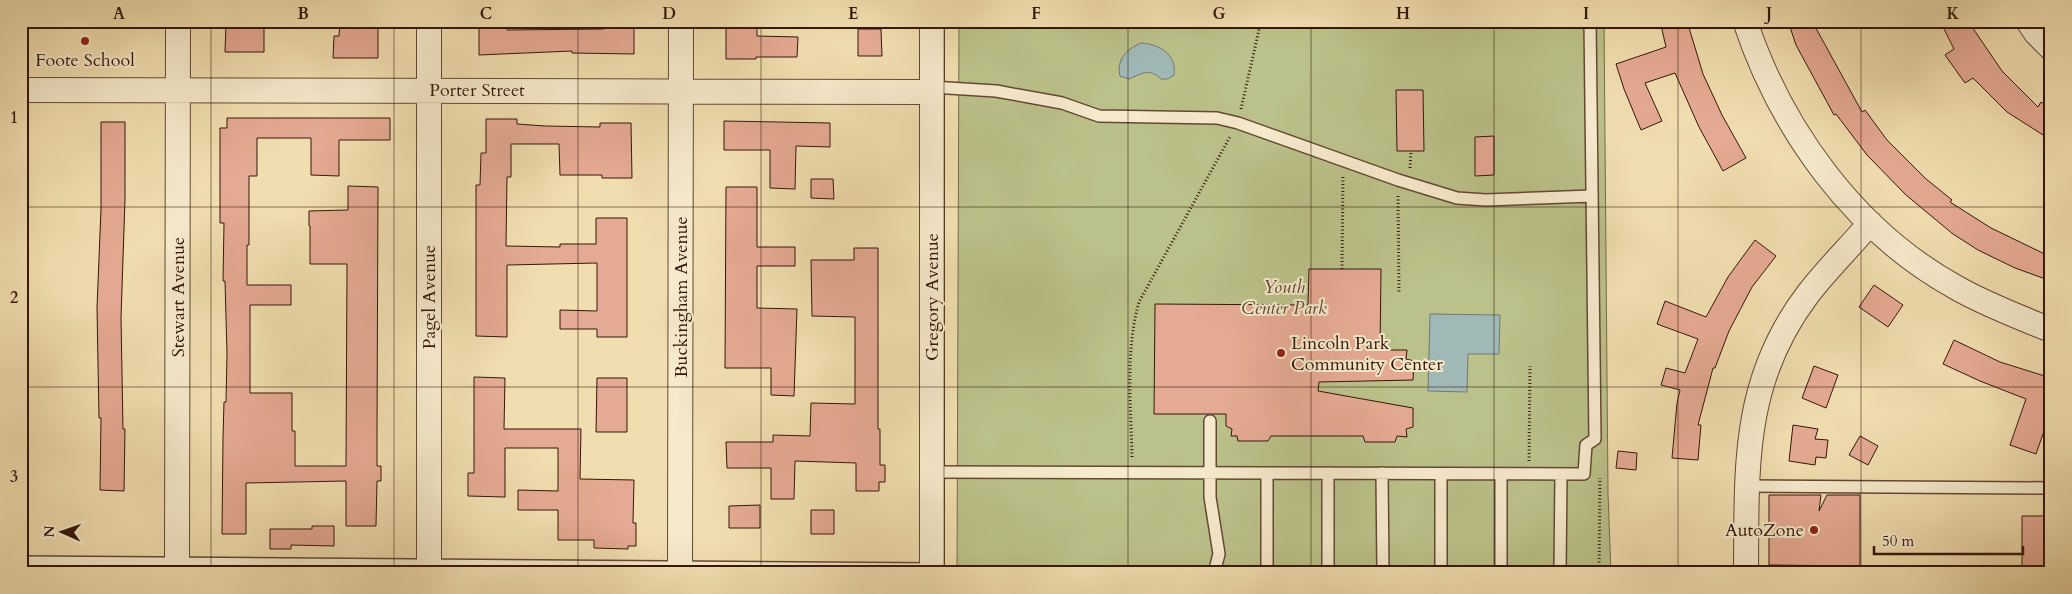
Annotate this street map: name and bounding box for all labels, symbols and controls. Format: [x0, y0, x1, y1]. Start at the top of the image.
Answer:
text: A [113, 3, 125, 25]
text: B [297, 3, 309, 25]
text: C [480, 3, 492, 25]
text: D [662, 3, 676, 25]
text: E [848, 3, 858, 25]
text: F [1031, 3, 1041, 25]
text: G [1212, 3, 1226, 25]
text: H [1396, 3, 1410, 25]
text: I [1583, 3, 1589, 25]
text: J [1764, 3, 1772, 25]
text: K [1947, 3, 1960, 25]
marker: Foote School [79, 35, 91, 47]
place label: Foote School [35, 48, 135, 73]
street label: Porter Street [429, 78, 525, 103]
text: 1 [10, 107, 18, 129]
street label: Buckingham Avenue [669, 216, 694, 378]
street label: Gregory Avenue [920, 233, 945, 361]
street label: Stewart Avenue [166, 237, 191, 357]
street label: Pagel Avenue [417, 245, 442, 349]
park label: Youth Center Park [1241, 275, 1327, 321]
text: 2 [10, 287, 18, 309]
place label: Lincoln Park Community Center [1291, 331, 1443, 377]
marker: Lincoln Park Community Center [1275, 347, 1287, 359]
text: 3 [10, 466, 18, 488]
north arrow [38, 506, 88, 556]
place label: AutoZone [1725, 518, 1804, 543]
marker: AutoZone [1808, 524, 1820, 536]
scale bar [1874, 524, 2023, 556]
text: N [40, 525, 59, 538]
text: 50 m [1882, 531, 1914, 551]

